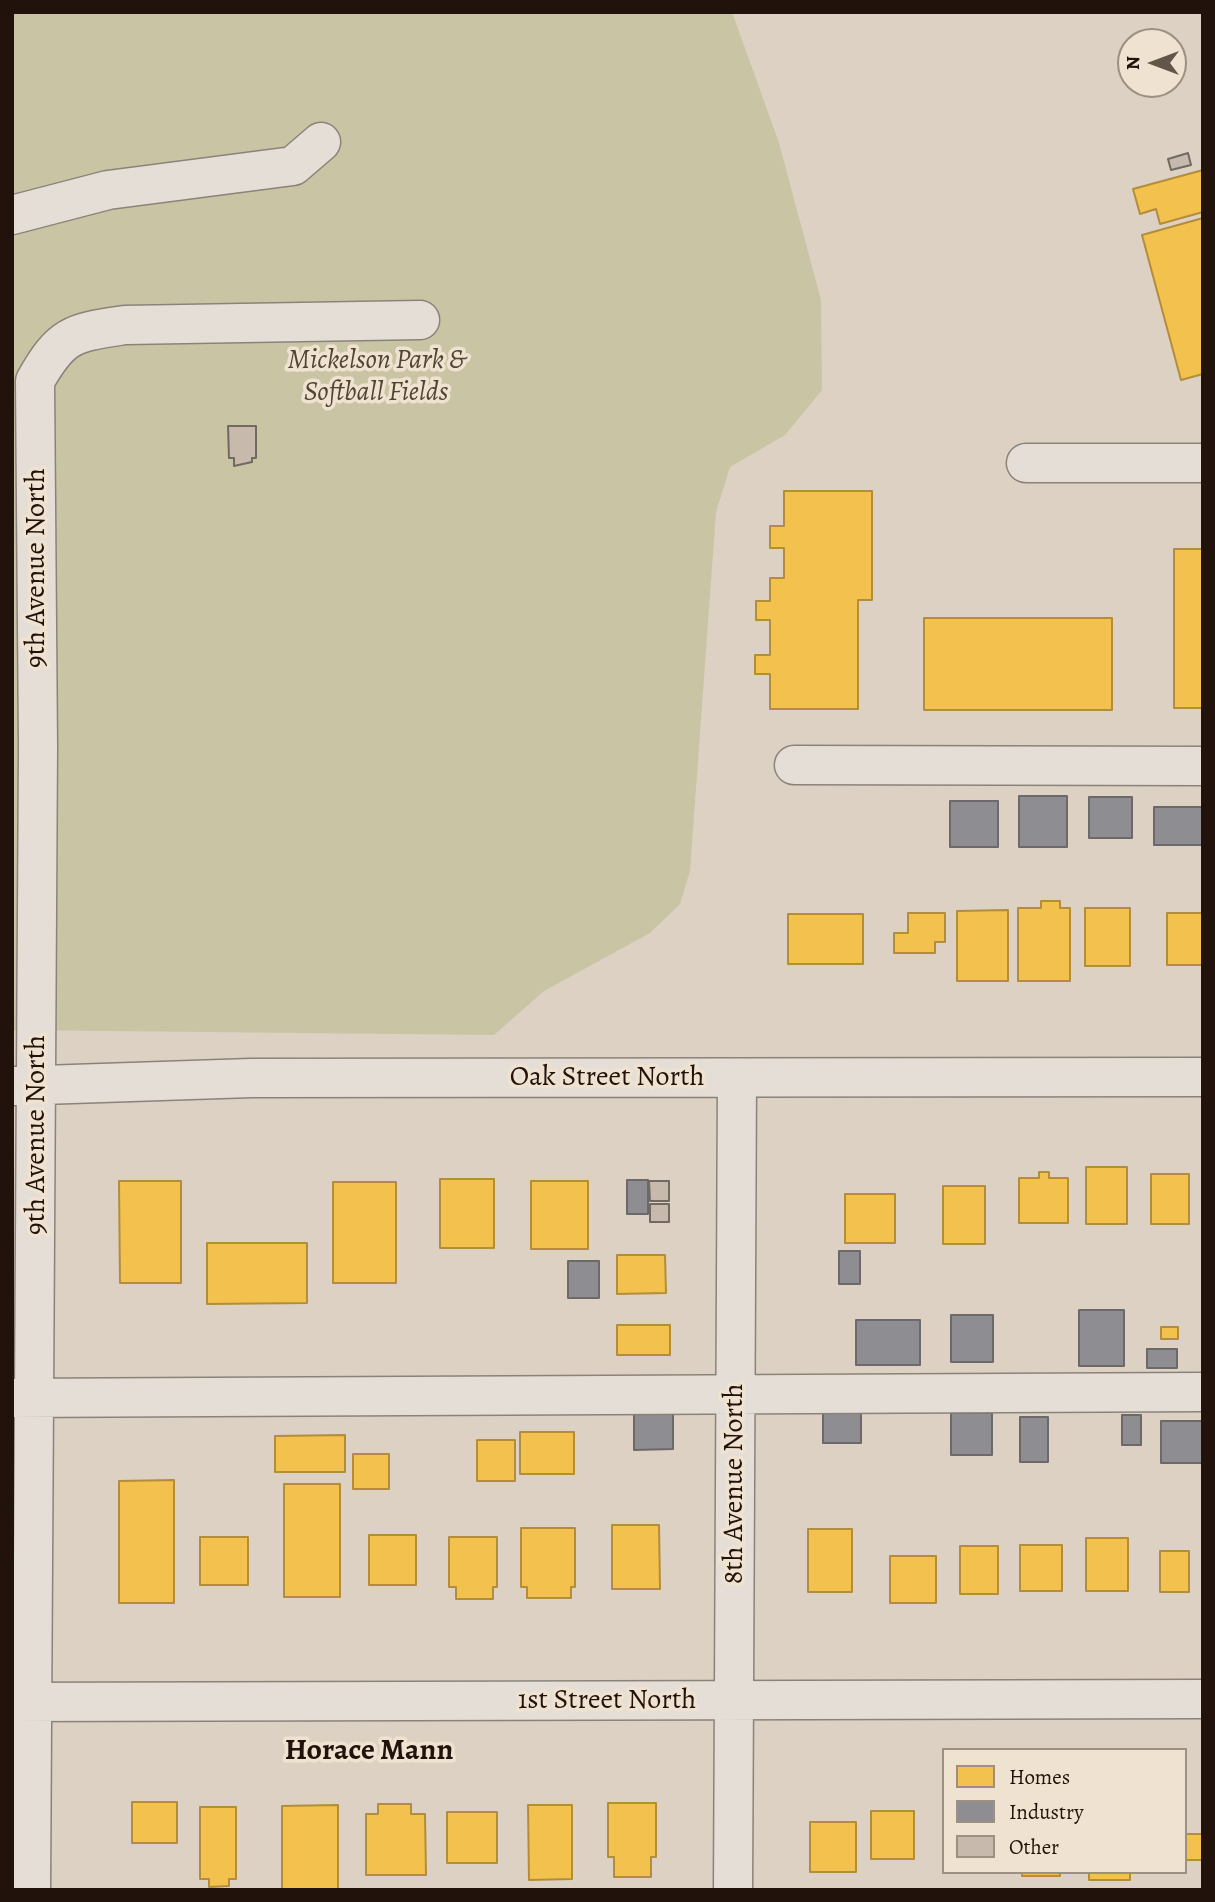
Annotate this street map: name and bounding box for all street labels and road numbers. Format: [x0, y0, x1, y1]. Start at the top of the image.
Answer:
street label: 9th Avenue North [20, 468, 54, 668]
street label: 9th Avenue North [20, 1035, 54, 1235]
street label: Oak Street North [510, 1061, 704, 1095]
street label: 8th Avenue North [718, 1384, 752, 1584]
street label: 1st Street North [518, 1684, 696, 1718]

